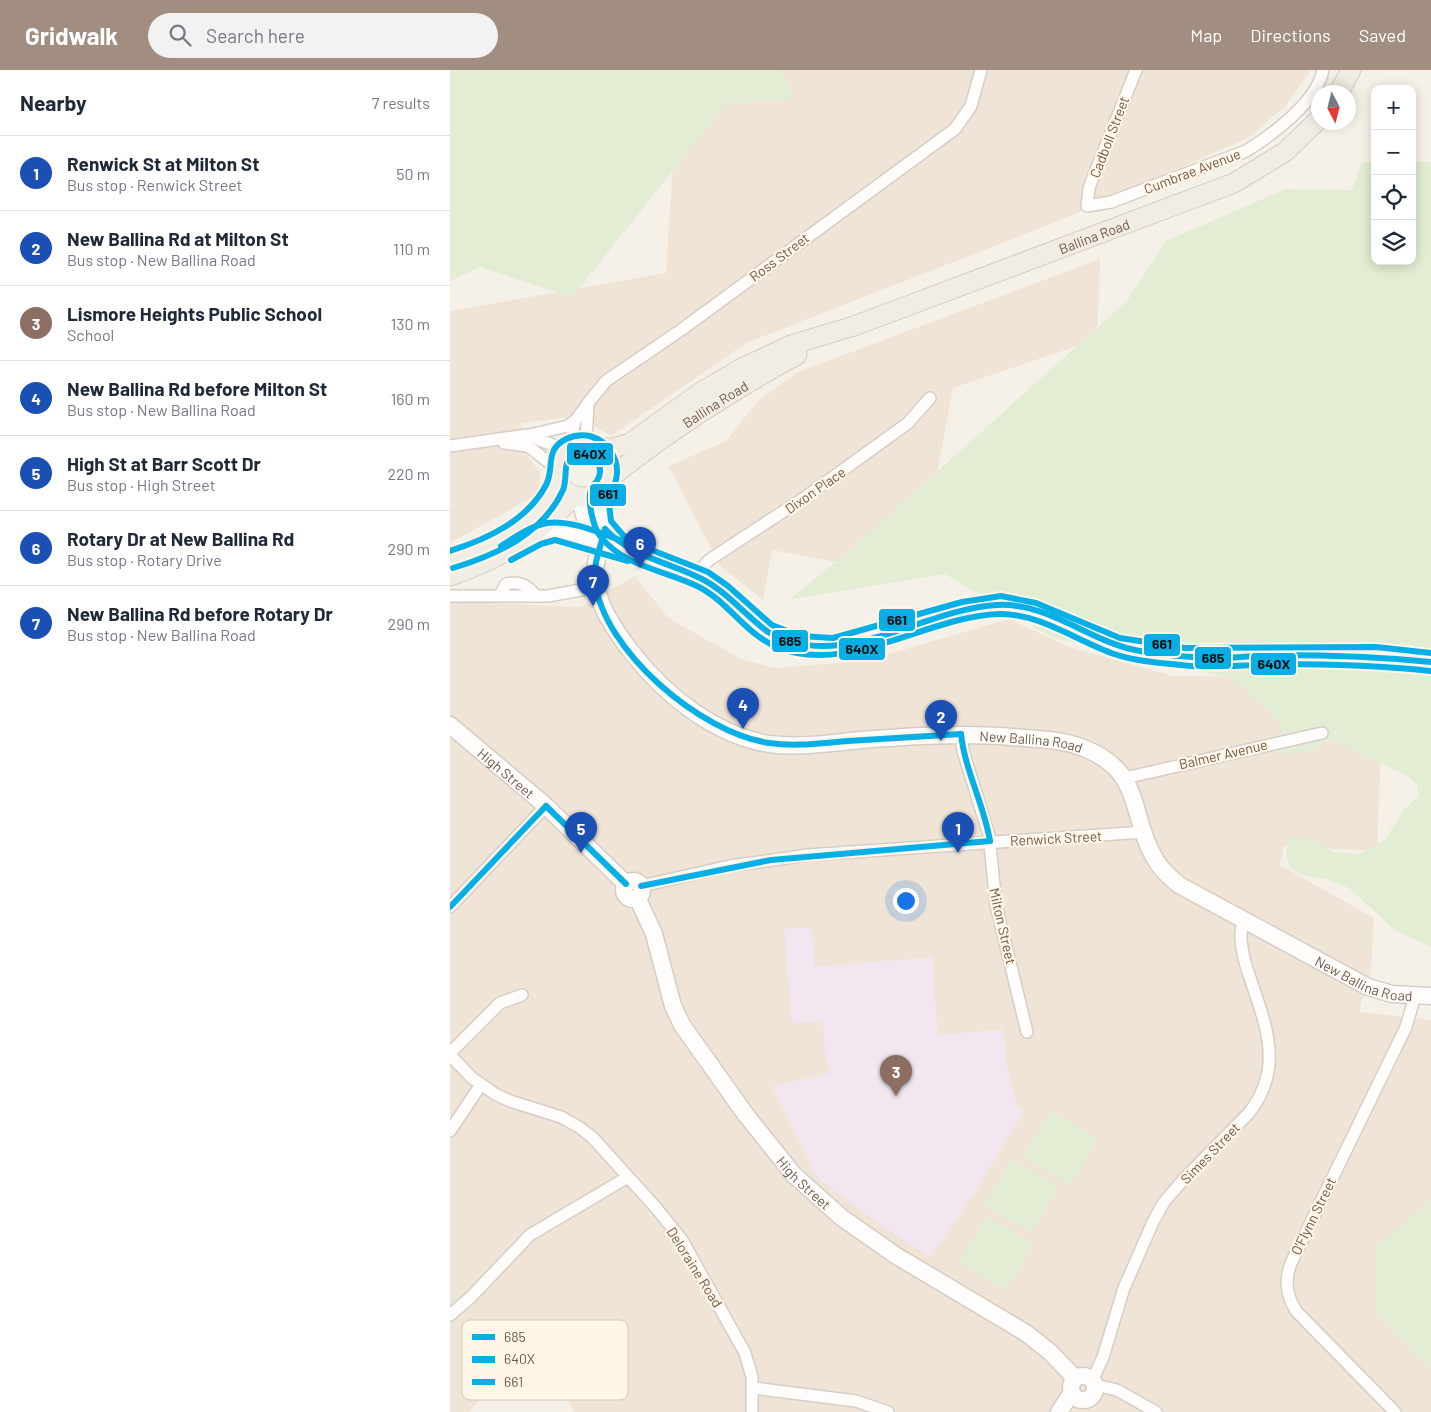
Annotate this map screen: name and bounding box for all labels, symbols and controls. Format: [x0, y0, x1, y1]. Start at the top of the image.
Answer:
search box [148, 13, 498, 58]
text: Gridwalk [25, 21, 118, 50]
icon: search [166, 21, 194, 49]
text: Search here [206, 24, 305, 47]
text: Map [1190, 24, 1222, 46]
text: Directions [1250, 24, 1331, 46]
text: Saved [1359, 24, 1406, 46]
north arrow [1311, 85, 1356, 130]
map controls [1371, 85, 1416, 265]
button: + [1371, 85, 1416, 130]
text: Nearby [20, 90, 86, 115]
text: 7 results [372, 93, 430, 112]
street label: Cadboll Street [1086, 94, 1132, 180]
button: − [1371, 130, 1416, 175]
street label: Cumbrae Avenue [1141, 145, 1243, 197]
text: Renwick St at Milton St [67, 152, 259, 175]
text: 1 [33, 164, 39, 183]
text: 50 m [396, 164, 430, 183]
text: Bus stop · Renwick Street [67, 175, 242, 194]
button: locate [1371, 175, 1416, 220]
street label: Ballina Road [1056, 215, 1132, 257]
button: layers [1371, 220, 1416, 265]
text: New Ballina Rd at Milton St [67, 227, 289, 250]
street label: Ross Street [746, 229, 812, 285]
text: 2 [32, 239, 40, 258]
text: 110 m [393, 239, 430, 258]
text: Bus stop · New Ballina Road [67, 250, 256, 269]
text: Lismore Heights Public School [67, 302, 322, 325]
text: 3 [32, 314, 40, 333]
text: 130 m [391, 314, 430, 333]
text: School [67, 325, 114, 344]
text: New Ballina Rd before Milton St [67, 377, 327, 400]
street label: Ballina Road [679, 377, 751, 431]
text: 4 [31, 389, 41, 408]
text: 160 m [391, 389, 430, 408]
text: Bus stop · New Ballina Road [67, 400, 256, 419]
line badge: 640X [566, 442, 614, 466]
text: 640X [574, 445, 607, 462]
text: High St at Barr Scott Dr [67, 452, 261, 475]
street label: Dixon Place [781, 463, 849, 517]
text: 5 [32, 464, 40, 483]
text: 220 m [387, 464, 430, 483]
text: Bus stop · High Street [67, 475, 215, 494]
line badge: 661 [589, 483, 627, 507]
text: 661 [598, 485, 618, 502]
text: Rotary Dr at New Ballina Rd [67, 527, 294, 550]
pin: 6 [624, 527, 656, 568]
text: 6 [32, 539, 40, 558]
text: 290 m [388, 539, 430, 558]
text: Bus stop · Rotary Drive [67, 550, 222, 569]
pin: 7 [577, 565, 609, 606]
text: New Ballina Rd before Rotary Dr [67, 602, 333, 625]
line badge: 661 [878, 608, 916, 632]
text: 661 [887, 611, 907, 628]
text: 7 [32, 614, 40, 633]
text: 290 m [388, 614, 430, 633]
text: Bus stop · New Ballina Road [67, 625, 256, 644]
line badge: 685 [771, 629, 809, 653]
text: 685 [779, 632, 802, 649]
line badge: 661 [1143, 633, 1181, 657]
text: 661 [1152, 635, 1172, 652]
line badge: 640X [838, 637, 886, 661]
text: 640X [846, 640, 879, 657]
line badge: 685 [1194, 646, 1232, 670]
text: 685 [1202, 649, 1225, 666]
line badge: 640X [1250, 652, 1297, 676]
text: 640X [1258, 655, 1291, 672]
pin: 4 [727, 688, 759, 729]
pin: 2 [925, 700, 957, 741]
street label: New Ballina Road [979, 727, 1085, 756]
street label: Balmer Avenue [1177, 736, 1269, 772]
street label: High Street [475, 744, 538, 801]
pin: 5 [565, 812, 597, 853]
pin: 1 [942, 812, 974, 853]
street label: Renwick Street [1009, 827, 1103, 849]
street label: Milton Street [986, 886, 1020, 966]
your location [893, 888, 919, 914]
street label: New Ballina Road [1312, 952, 1413, 1004]
pin: 3 [880, 1055, 912, 1096]
street label: Simes Street [1177, 1119, 1243, 1187]
street label: High Street [774, 1153, 835, 1213]
street label: O'Flynn Street [1287, 1174, 1339, 1258]
street label: Deloraine Road [664, 1224, 726, 1310]
legend [462, 1320, 628, 1400]
text: 685 [504, 1328, 526, 1345]
text: 640X [504, 1350, 535, 1367]
text: 661 [504, 1373, 523, 1390]

